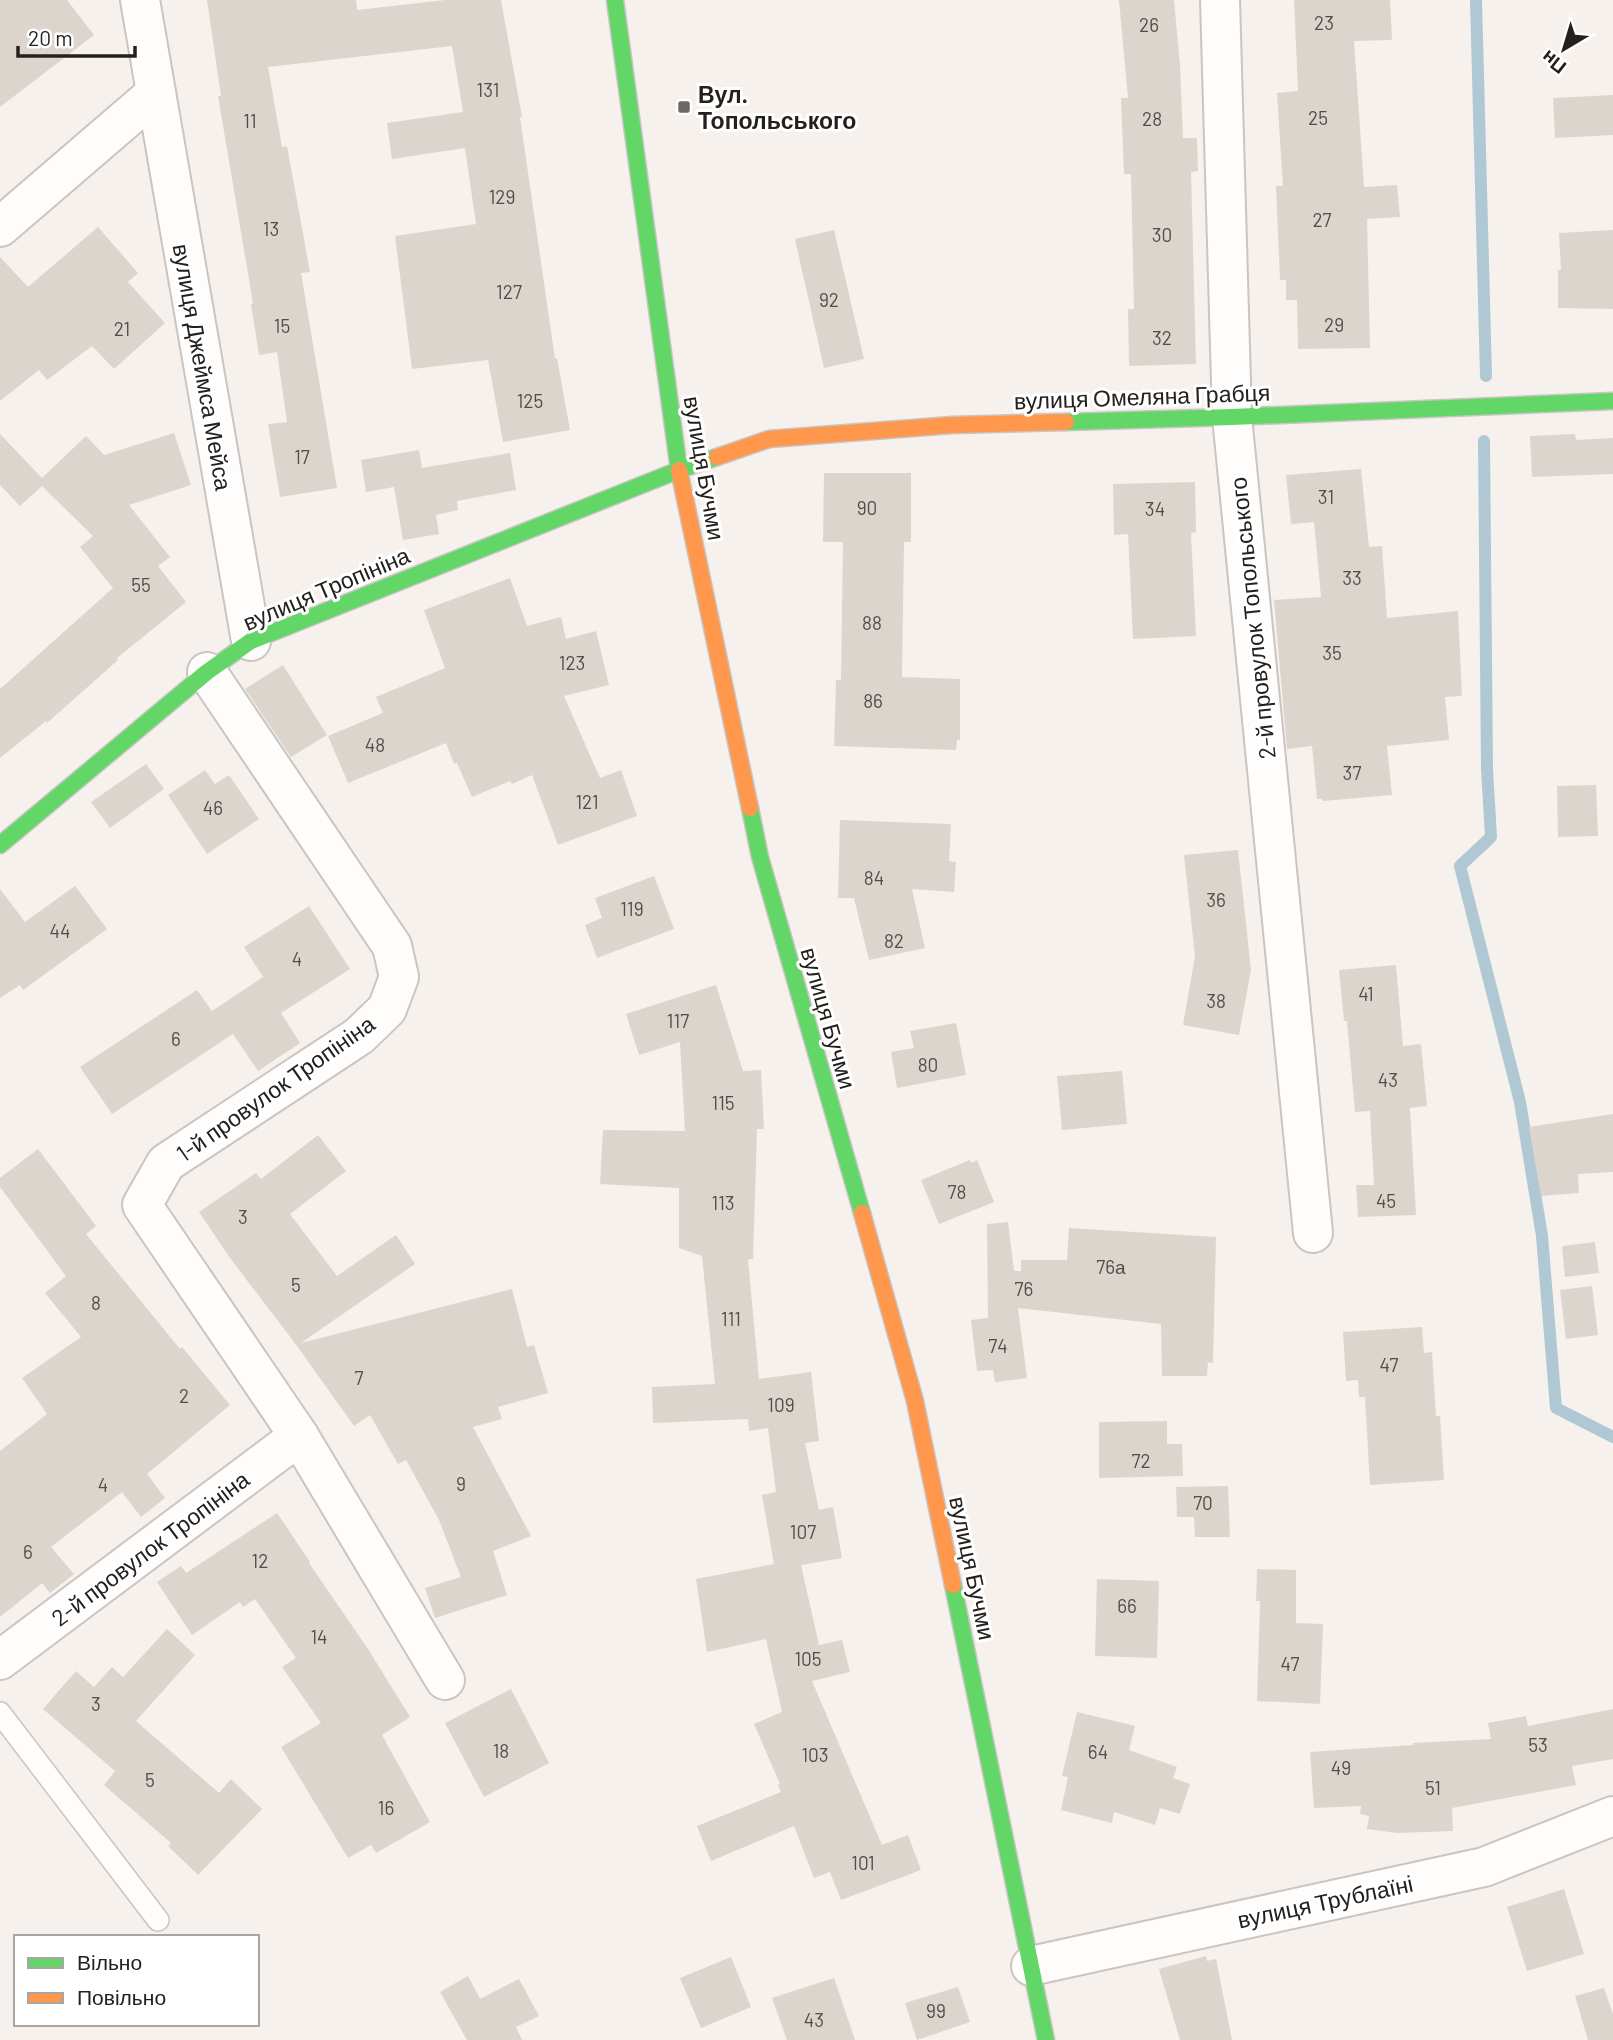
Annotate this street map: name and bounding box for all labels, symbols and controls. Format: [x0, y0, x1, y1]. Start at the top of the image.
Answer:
house number: 23 [1314, 11, 1334, 34]
house number: 26 [1139, 13, 1159, 36]
scale bar [18, 14, 135, 58]
north arrow [1529, 14, 1599, 84]
text: 20 m [28, 25, 73, 50]
text: Пн [1536, 46, 1570, 80]
house number: 131 [477, 78, 499, 101]
place label: Вул. Топольського [698, 80, 856, 134]
marker: Вул. Топольського [676, 99, 692, 115]
house number: 25 [1308, 106, 1328, 129]
house number: 28 [1142, 107, 1162, 130]
house number: 11 [243, 109, 257, 132]
house number: 129 [489, 185, 515, 208]
house number: 27 [1312, 208, 1332, 231]
house number: 13 [263, 217, 279, 240]
house number: 30 [1152, 223, 1172, 246]
street label: вулиця Джеймса Мейса [168, 242, 239, 493]
house number: 127 [496, 280, 522, 303]
house number: 92 [819, 288, 839, 311]
house number: 29 [1324, 313, 1344, 336]
house number: 15 [274, 314, 290, 337]
house number: 21 [114, 317, 130, 340]
house number: 32 [1152, 326, 1172, 349]
street label: вулиця Омеляна Грабця [1013, 378, 1271, 414]
house number: 125 [517, 389, 543, 412]
street label: вулиця Бучми [679, 394, 731, 542]
house number: 17 [294, 445, 310, 468]
street label: 2-й провулок Топольського [1223, 476, 1281, 760]
house number: 31 [1318, 485, 1334, 508]
house number: 90 [857, 496, 877, 519]
house number: 34 [1145, 497, 1165, 520]
street label: вулиця Тропініна [238, 540, 414, 636]
house number: 33 [1342, 566, 1362, 589]
house number: 55 [131, 573, 151, 596]
house number: 88 [862, 611, 882, 634]
house number: 35 [1322, 641, 1342, 664]
house number: 123 [559, 651, 585, 674]
house number: 86 [863, 689, 883, 712]
house number: 48 [365, 733, 385, 756]
house number: 37 [1343, 761, 1361, 784]
house number: 121 [575, 790, 599, 813]
house number: 46 [203, 796, 223, 819]
house number: 84 [864, 866, 884, 889]
house number: 36 [1206, 888, 1226, 911]
house number: 119 [620, 897, 644, 920]
house number: 44 [50, 919, 70, 942]
house number: 82 [884, 929, 904, 952]
street label: вулиця Бучми [795, 944, 863, 1092]
house number: 4 [292, 947, 302, 970]
house number: 41 [1358, 982, 1374, 1005]
house number: 38 [1206, 989, 1226, 1012]
street label: 1-й провулок Тропініна [170, 1009, 380, 1167]
house number: 117 [667, 1009, 689, 1032]
house number: 6 [171, 1027, 181, 1050]
house number: 80 [918, 1053, 938, 1076]
house number: 43 [1378, 1068, 1398, 1091]
house number: 115 [711, 1091, 735, 1114]
house number: 78 [948, 1180, 966, 1203]
house number: 45 [1376, 1189, 1396, 1212]
house number: 113 [711, 1191, 735, 1214]
house number: 3 [238, 1205, 248, 1228]
house number: 76а [1096, 1255, 1126, 1278]
house number: 5 [291, 1273, 301, 1296]
house number: 76 [1015, 1277, 1033, 1300]
house number: 8 [91, 1291, 101, 1314]
house number: 111 [721, 1307, 741, 1330]
house number: 74 [988, 1334, 1008, 1357]
house number: 47 [1380, 1353, 1398, 1376]
house number: 7 [355, 1366, 364, 1389]
house number: 2 [179, 1384, 189, 1407]
house number: 109 [767, 1393, 795, 1416]
house number: 72 [1131, 1449, 1151, 1472]
street label: 2-й провулок Тропініна [46, 1465, 254, 1631]
house number: 9 [456, 1472, 466, 1495]
house number: 4 [98, 1473, 108, 1496]
house number: 70 [1193, 1491, 1213, 1514]
street label: вулиця Бучми [944, 1494, 1002, 1642]
house number: 107 [790, 1520, 816, 1543]
house number: 6 [23, 1540, 33, 1563]
house number: 12 [252, 1549, 268, 1572]
house number: 66 [1117, 1594, 1137, 1617]
house number: 14 [310, 1625, 328, 1648]
house number: 105 [794, 1647, 822, 1670]
house number: 47 [1281, 1652, 1299, 1675]
house number: 3 [91, 1692, 101, 1715]
house number: 53 [1528, 1733, 1548, 1756]
house number: 18 [493, 1739, 509, 1762]
house number: 64 [1088, 1740, 1108, 1763]
house number: 103 [801, 1743, 829, 1766]
house number: 49 [1331, 1756, 1351, 1779]
house number: 5 [145, 1768, 155, 1791]
house number: 51 [1425, 1776, 1441, 1799]
house number: 16 [378, 1796, 394, 1819]
house number: 101 [851, 1851, 875, 1874]
street label: вулиця Трублаїні [1235, 1869, 1415, 1933]
legend [14, 1935, 259, 2026]
text: Вільно [77, 1949, 142, 1974]
text: Повільно [77, 1984, 166, 2009]
house number: 99 [926, 1999, 946, 2022]
house number: 43 [804, 2008, 824, 2031]

